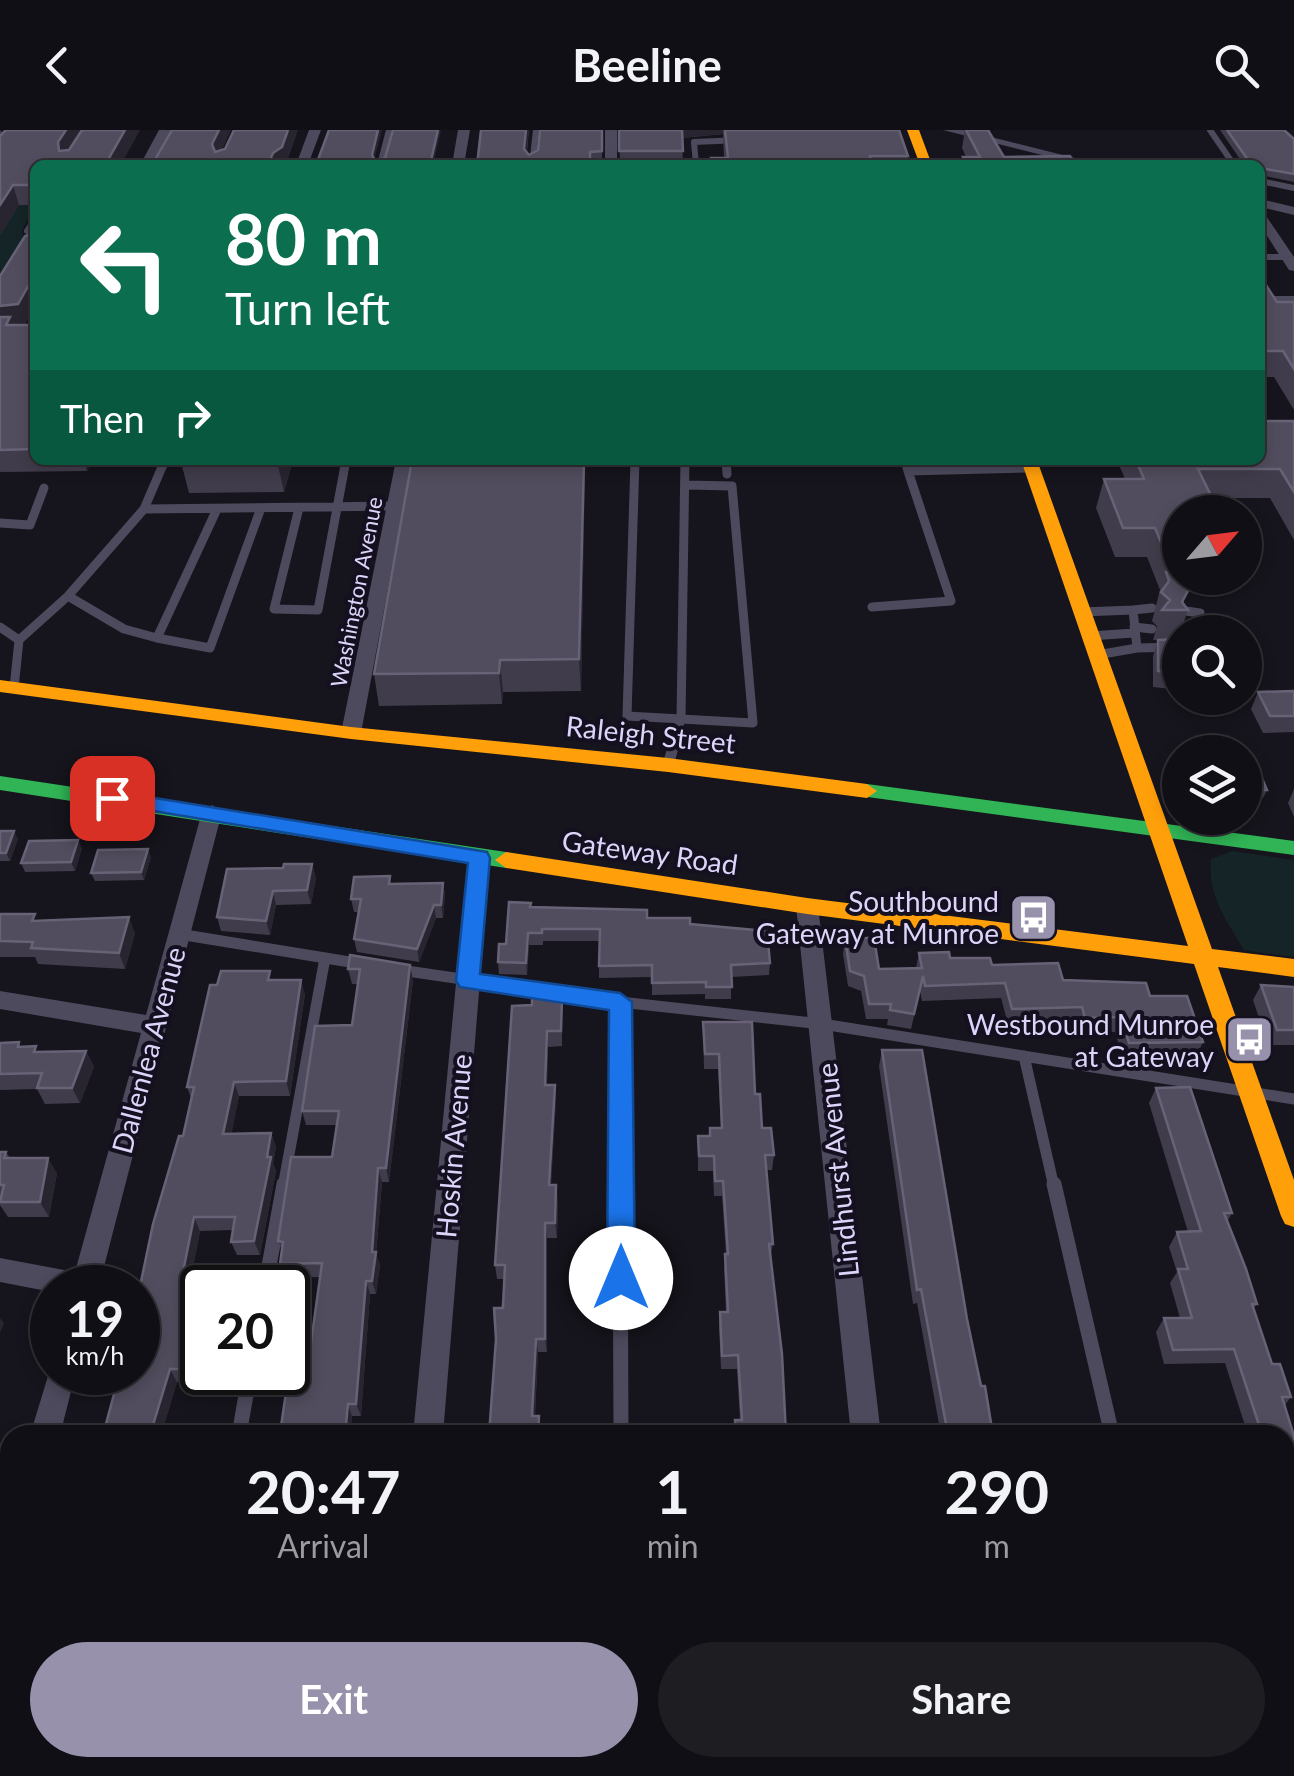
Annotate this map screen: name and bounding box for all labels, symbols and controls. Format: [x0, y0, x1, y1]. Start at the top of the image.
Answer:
icon: back [30, 38, 85, 93]
text: Beeline [572, 38, 722, 92]
icon: search [1209, 38, 1264, 93]
text: 80 m [225, 196, 382, 280]
icon: left [60, 200, 190, 330]
text: Turn left [225, 281, 390, 335]
icon: right [165, 390, 220, 445]
text: Then [60, 395, 145, 441]
street label: Washington Avenue [324, 494, 388, 690]
north arrow [1162, 495, 1262, 595]
map controls [1162, 495, 1262, 835]
button: search [1162, 615, 1262, 715]
street label: Raleigh Street [564, 708, 738, 760]
button: layers [1162, 735, 1262, 835]
pin [70, 756, 155, 841]
icon: arrive [85, 771, 140, 826]
street label: Gateway Road [560, 823, 740, 881]
place label: Southbound Gateway at Munroe [756, 884, 999, 950]
bus stop icon: Southbound Gateway at Munroe [1008, 891, 1060, 943]
street label: Dallenlea Avenue [104, 943, 192, 1157]
place label: Westbound Munroe at Gateway [967, 1007, 1215, 1073]
bus stop icon: Westbound Munroe at Gateway [1223, 1014, 1275, 1066]
street label: Hoskin Avenue [428, 1053, 478, 1239]
street label: Lindhurst Avenue [809, 1061, 865, 1279]
position arrow [569, 1226, 673, 1330]
speed limit sign: 20 [180, 1265, 310, 1395]
text: 19 [66, 1288, 124, 1348]
text: km/h [66, 1340, 124, 1370]
text: 20:47 [246, 1455, 401, 1527]
text: 1 [655, 1455, 690, 1527]
text: 290 [945, 1455, 1049, 1527]
text: Arrival [277, 1526, 369, 1565]
text: min [647, 1526, 699, 1565]
text: m [984, 1526, 1010, 1565]
button: Exit [30, 1642, 638, 1757]
button: Share [658, 1642, 1265, 1757]

